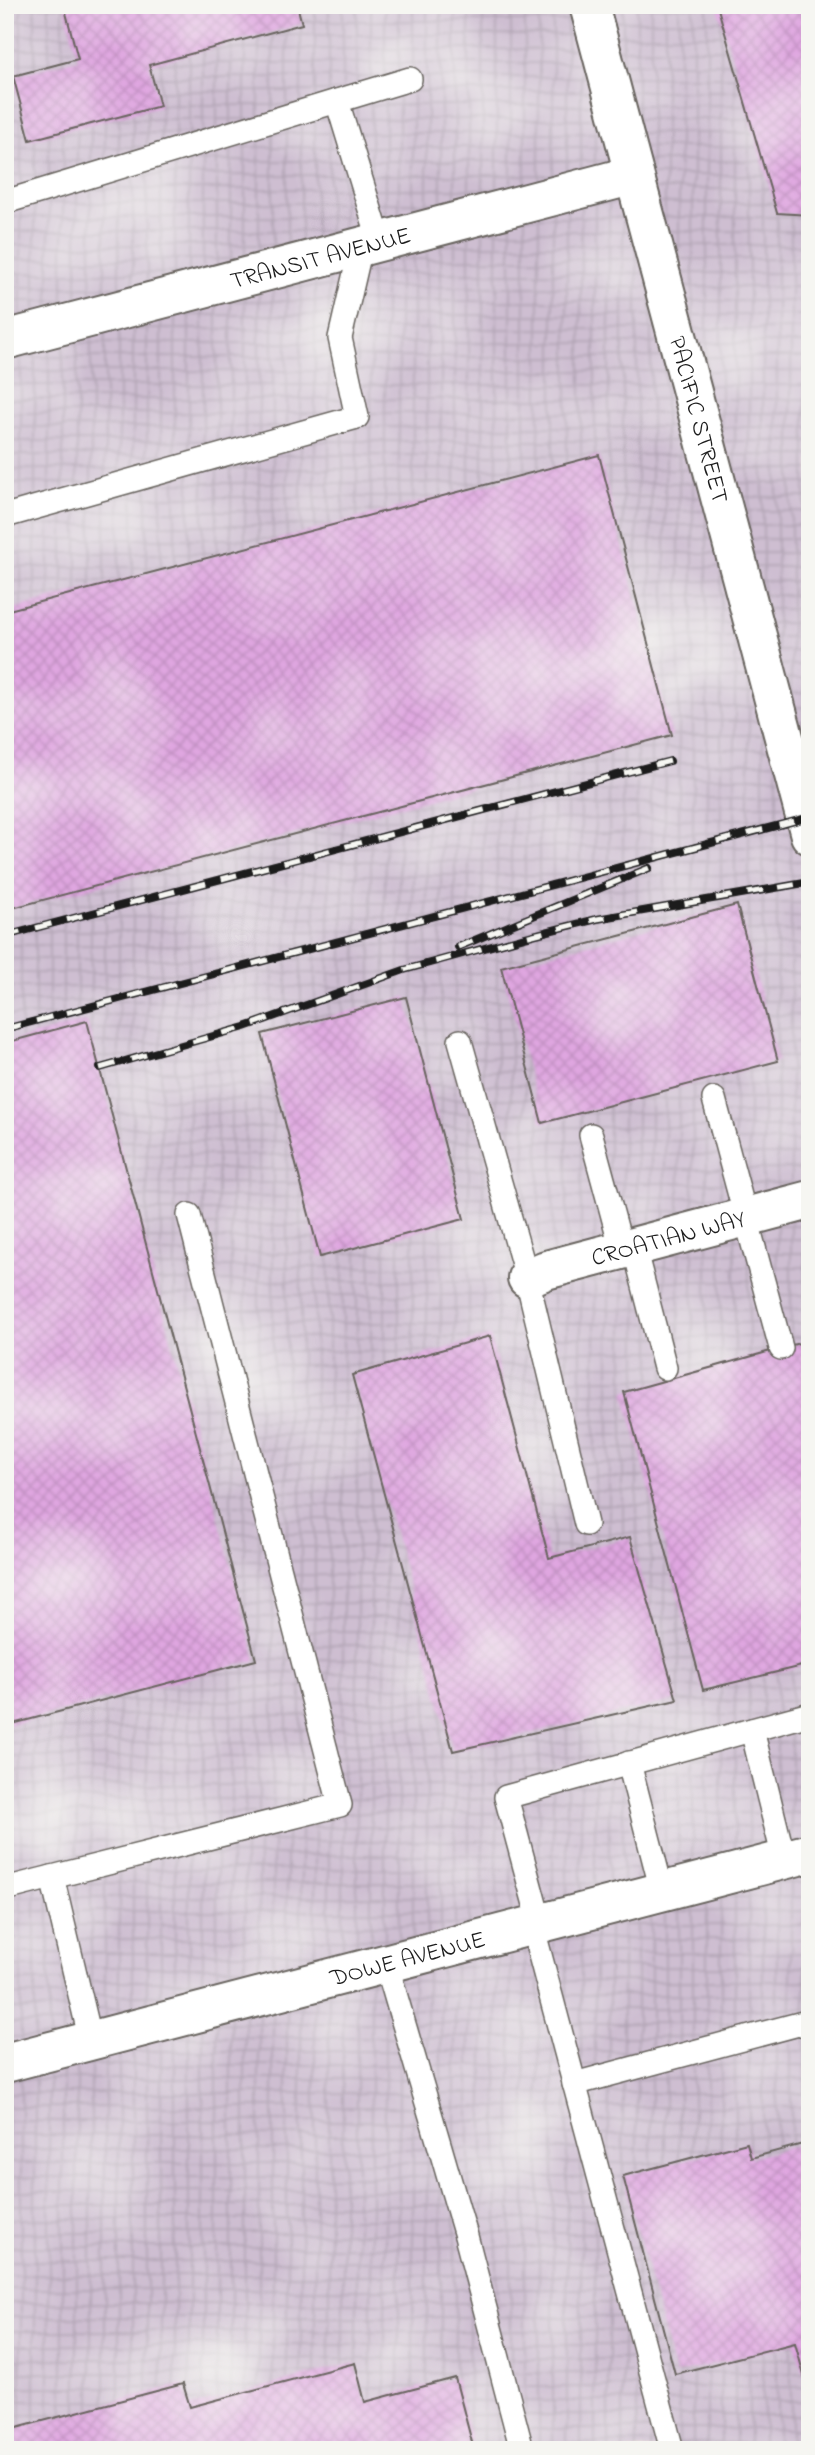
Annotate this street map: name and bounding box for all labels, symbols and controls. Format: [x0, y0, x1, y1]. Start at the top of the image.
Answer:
street label: TRANSIT AVENUE [227, 219, 415, 300]
street label: PACIFIC STREET [658, 333, 736, 508]
street label: CROATIAN WAY [588, 1203, 750, 1277]
street label: DOWE AVENUE [326, 1923, 490, 1998]

